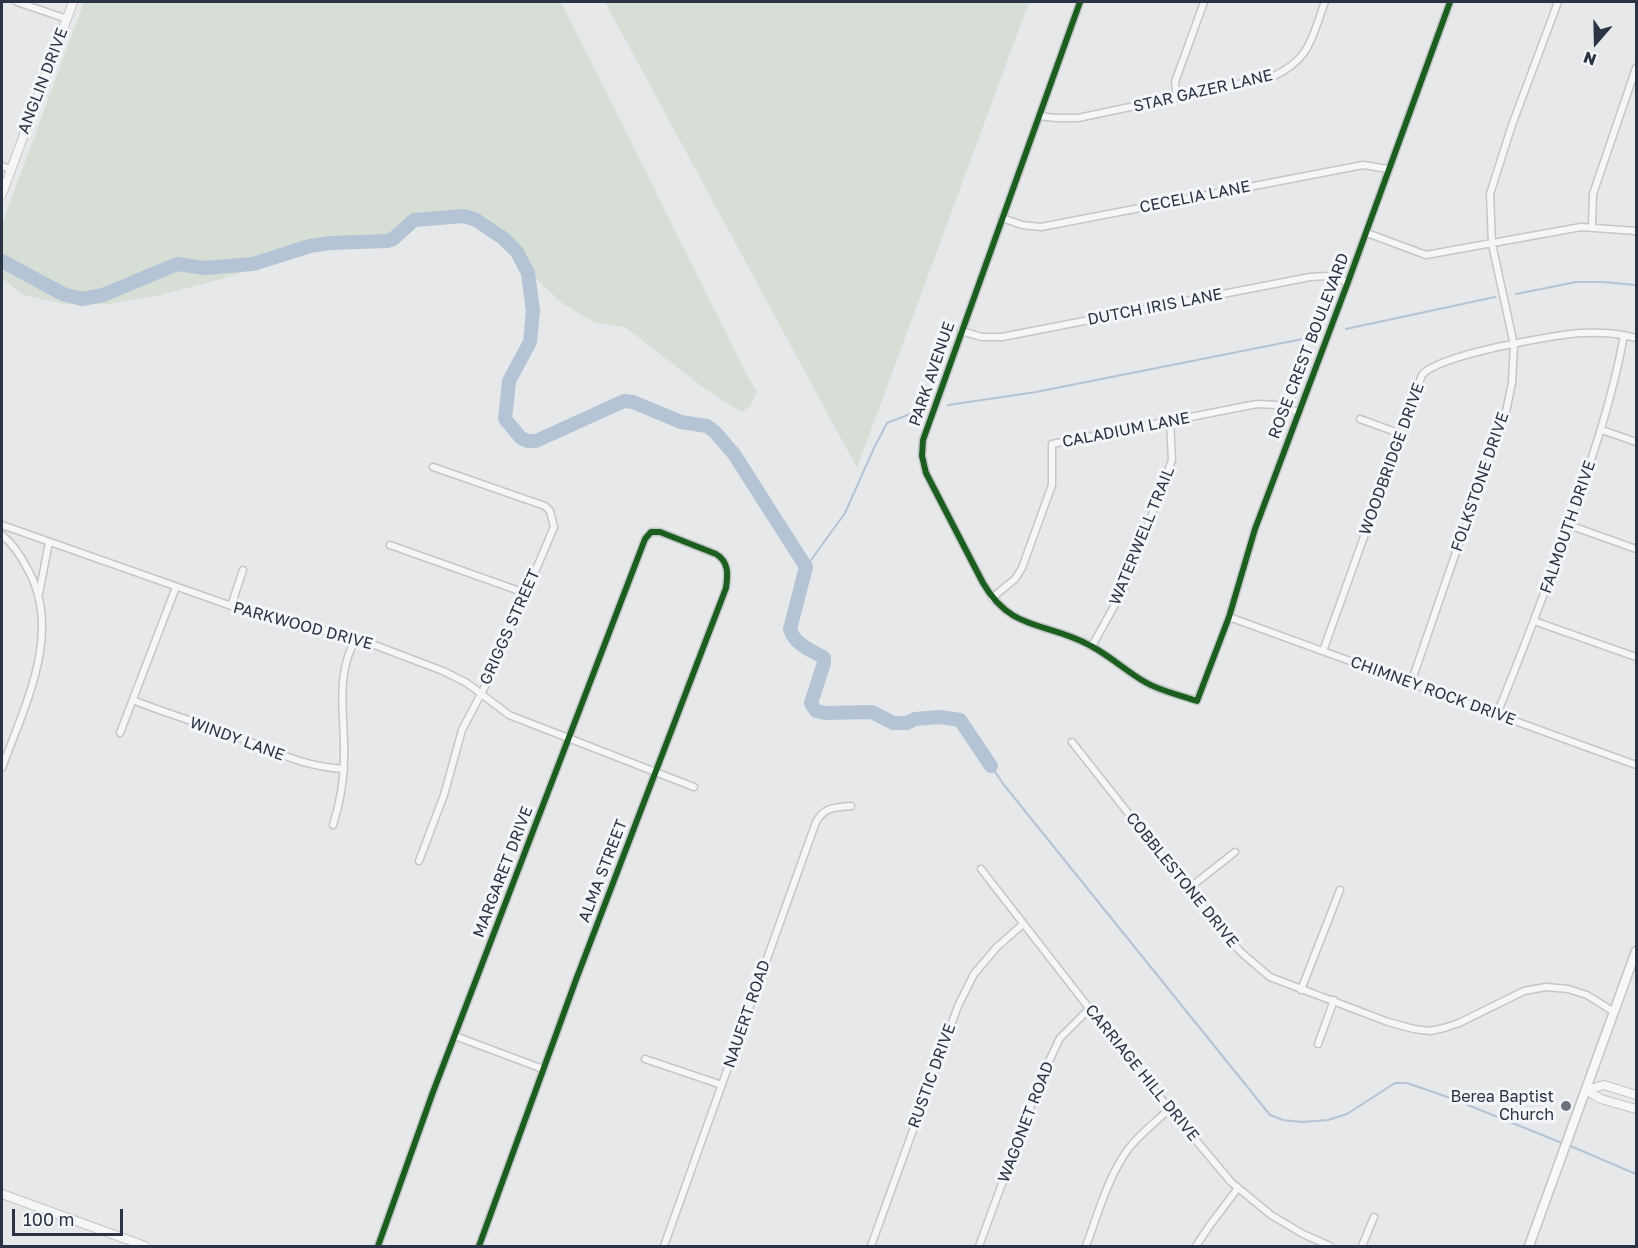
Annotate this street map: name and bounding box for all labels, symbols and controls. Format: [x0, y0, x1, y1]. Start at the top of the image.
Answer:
north arrow [1566, 12, 1626, 72]
street label: ANGLIN DRIVE [14, 25, 72, 137]
text: N [1581, 47, 1599, 70]
street label: STAR GAZER LANE [1131, 66, 1275, 116]
street label: CECELIA LANE [1138, 177, 1252, 217]
street label: ROSE CREST BOULEVARD [1265, 250, 1353, 442]
street label: DUTCH IRIS LANE [1086, 285, 1224, 329]
street label: PARK AVENUE [905, 319, 959, 429]
street label: WOODBRIDGE DRIVE [1356, 380, 1428, 538]
street label: CALADIUM LANE [1061, 408, 1191, 452]
street label: FOLKSTONE DRIVE [1447, 410, 1513, 554]
street label: FALMOUTH DRIVE [1536, 458, 1600, 596]
street label: WATERWELL TRAIL [1105, 464, 1179, 608]
street label: GRIGGS STREET [476, 566, 544, 688]
street label: PARKWOOD DRIVE [231, 598, 375, 654]
street label: CHIMNEY ROCK DRIVE [1348, 652, 1518, 730]
street label: WINDY LANE [187, 713, 287, 765]
street label: MARGARET DRIVE [469, 804, 537, 940]
street label: COBBLESTONE DRIVE [1122, 809, 1242, 951]
street label: ALMA STREET [575, 817, 631, 925]
street label: NAUERT ROAD [720, 958, 774, 1070]
street label: CARRIAGE HILL DRIVE [1081, 1001, 1203, 1145]
street label: RUSTIC DRIVE [904, 1021, 960, 1131]
street label: WAGONET ROAD [994, 1059, 1058, 1185]
place label: Berea Baptist Church [1450, 1087, 1554, 1125]
marker: Berea Baptist Church [1559, 1099, 1573, 1113]
scale bar [15, 1197, 126, 1235]
text: 100 m [23, 1208, 74, 1230]

